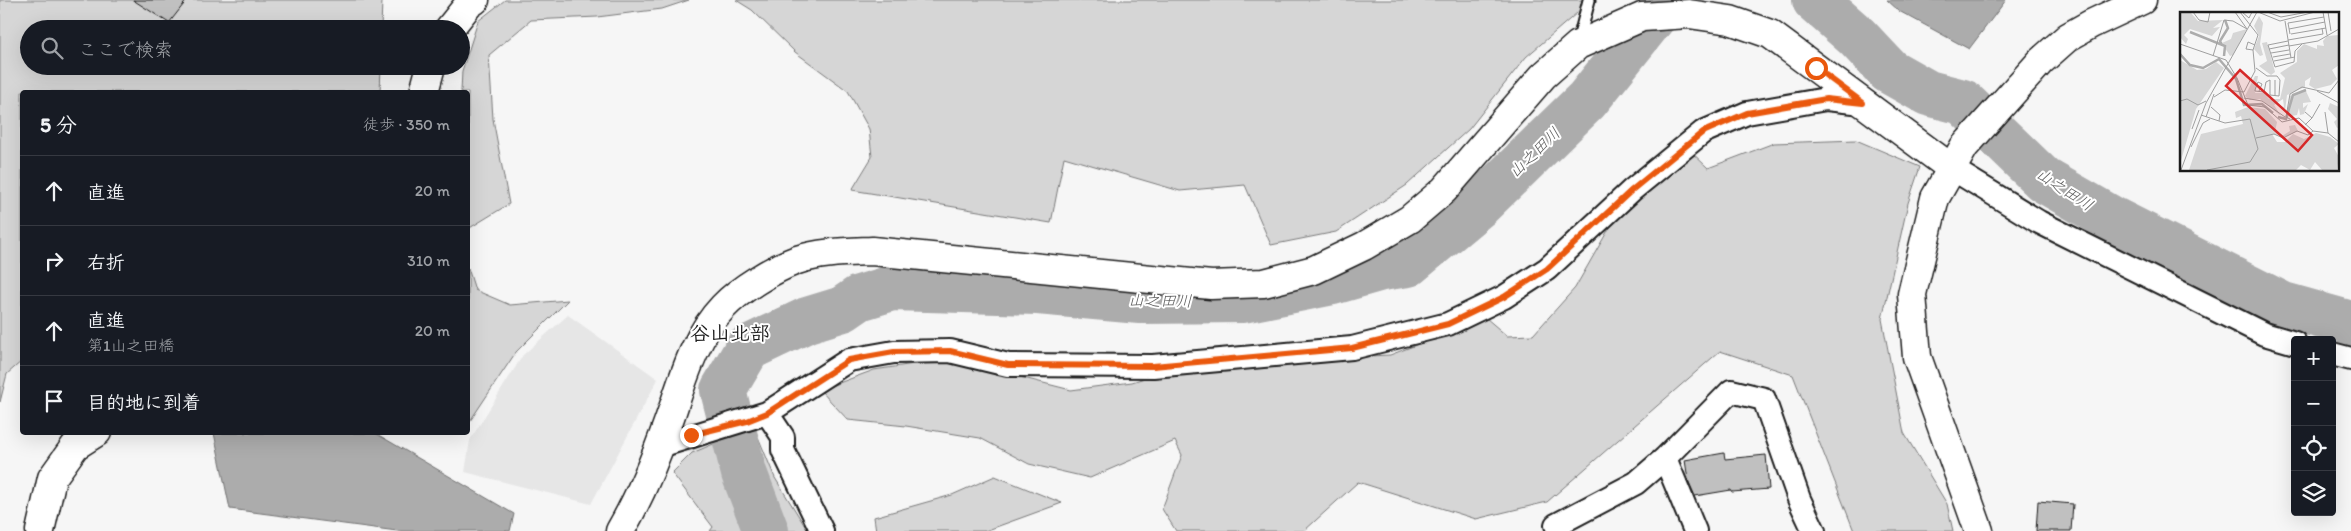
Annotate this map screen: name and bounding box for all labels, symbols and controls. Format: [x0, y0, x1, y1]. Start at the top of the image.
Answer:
inset map [2180, 12, 2338, 171]
search box [20, 20, 470, 75]
icon: search [38, 34, 66, 62]
text: ここで検索 [78, 38, 173, 61]
route start [1805, 57, 1828, 80]
text: 5 分 [40, 112, 77, 137]
text: 徒歩 · 350 m [363, 115, 450, 134]
water label: 山之田川 [1505, 123, 1564, 181]
water label: 山之田川 [2033, 164, 2097, 215]
icon: ahead [40, 177, 68, 205]
text: 直進 [87, 181, 125, 204]
text: 20 m [415, 181, 450, 200]
icon: right [40, 247, 68, 275]
text: 右折 [87, 251, 125, 274]
text: 310 m [407, 251, 450, 270]
water label: 山之田川 [1128, 290, 1192, 311]
text: 直進 [87, 309, 125, 332]
icon: ahead [40, 317, 68, 345]
text: 20 m [415, 321, 450, 340]
district label: 谷山北部 [690, 321, 770, 345]
text: 第1山之田橋 [87, 336, 174, 355]
map controls [2291, 336, 2336, 516]
button: + [2291, 336, 2336, 381]
button: − [2291, 381, 2336, 426]
icon: arrive [40, 387, 68, 415]
text: 目的地に到着 [87, 391, 201, 414]
route end [680, 424, 703, 447]
button: locate [2291, 426, 2336, 471]
button: layers [2291, 471, 2336, 516]

